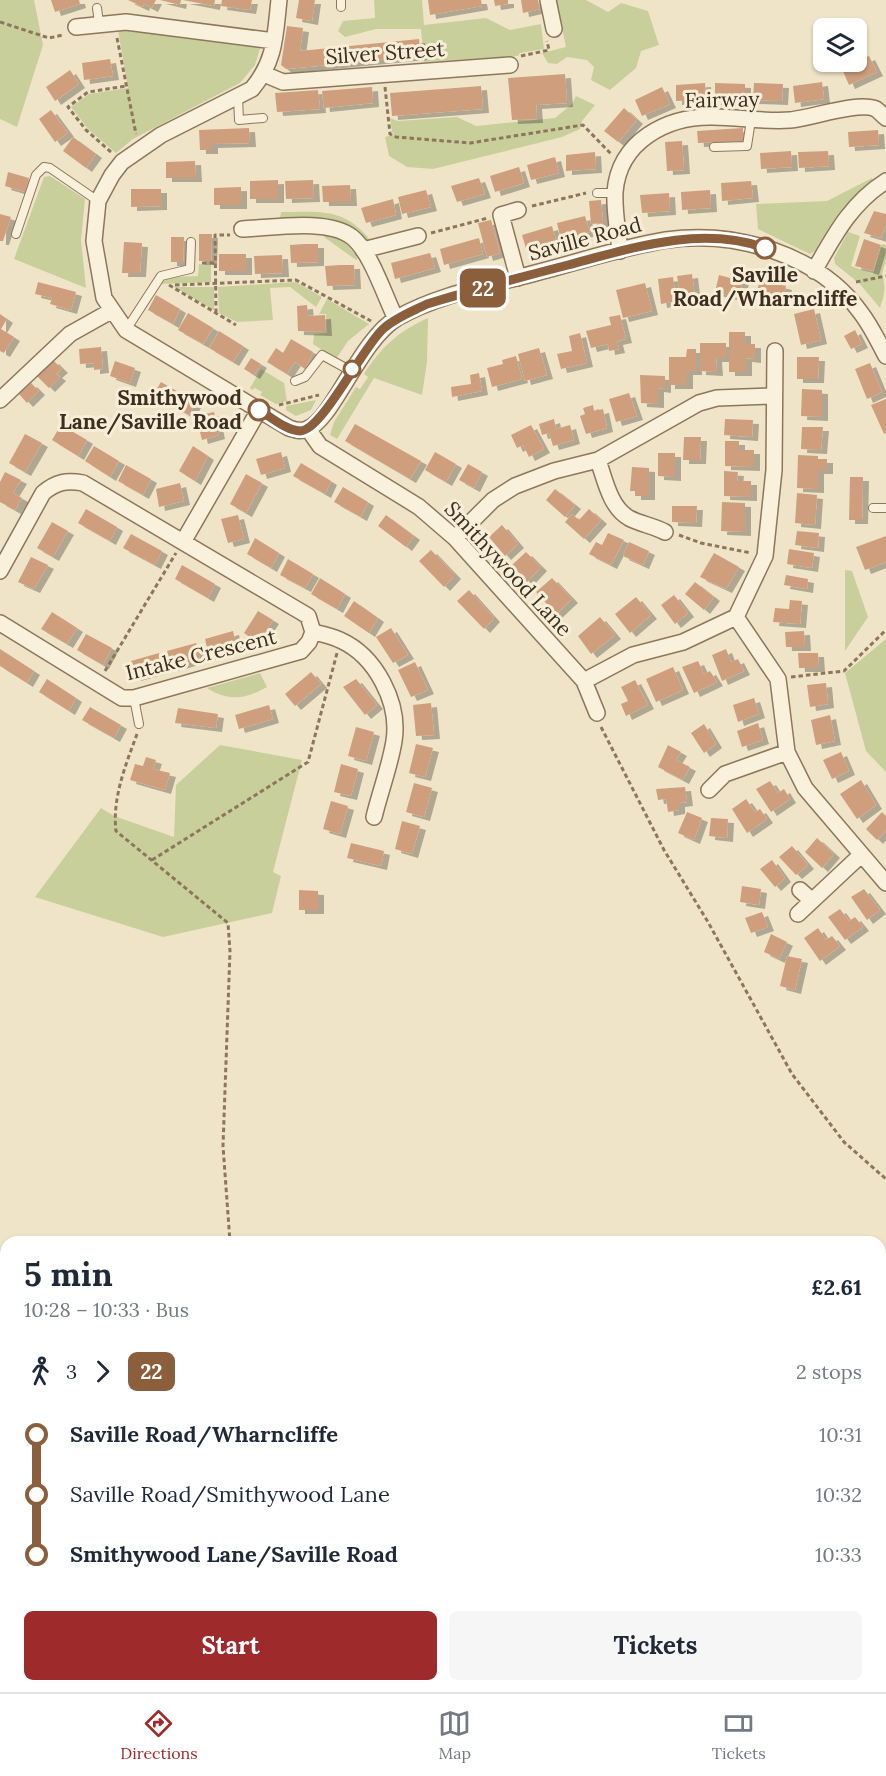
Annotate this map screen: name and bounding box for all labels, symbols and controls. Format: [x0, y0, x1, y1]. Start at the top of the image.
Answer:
map controls [813, 18, 867, 72]
button: layers [813, 18, 867, 72]
street label: Silver Street [324, 35, 446, 70]
street label: Fairway [684, 85, 760, 114]
street label: Saville Road [525, 210, 644, 267]
marker: Saville Road/Wharncliffe [754, 237, 776, 259]
place label: Saville Road/Wharncliffe [673, 261, 857, 312]
line badge: 22 [456, 268, 510, 308]
text: 22 [472, 275, 494, 302]
unlabelled marker [343, 360, 361, 378]
place label: Smithywood Lane/Saville Road [59, 384, 242, 435]
marker: Smithywood Lane/Saville Road [248, 399, 270, 421]
street label: Smithywood Lane [439, 495, 578, 642]
street label: Intake Crescent [123, 623, 280, 686]
text: 5 min [24, 1253, 113, 1295]
text: £2.61 [811, 1273, 862, 1301]
text: 10:28 – 10:33 · Bus [24, 1297, 189, 1322]
icon: walk [24, 1355, 57, 1388]
icon: forward [86, 1355, 119, 1388]
text: 22 [140, 1358, 163, 1385]
text: 3 [66, 1359, 77, 1384]
text: 2 stops [796, 1359, 862, 1384]
text: Saville Road/Wharncliffe [70, 1420, 338, 1448]
text: 10:31 [819, 1422, 862, 1447]
text: Saville Road/Smithywood Lane [70, 1480, 390, 1508]
text: 10:32 [815, 1482, 862, 1507]
text: Smithywood Lane/Saville Road [70, 1540, 398, 1568]
text: 10:33 [815, 1542, 862, 1567]
button: Start [24, 1611, 437, 1680]
button: Tickets [449, 1611, 862, 1680]
tab: Directions [120, 1707, 198, 1763]
tab: Map [438, 1707, 471, 1763]
tab: Tickets [712, 1707, 766, 1763]

